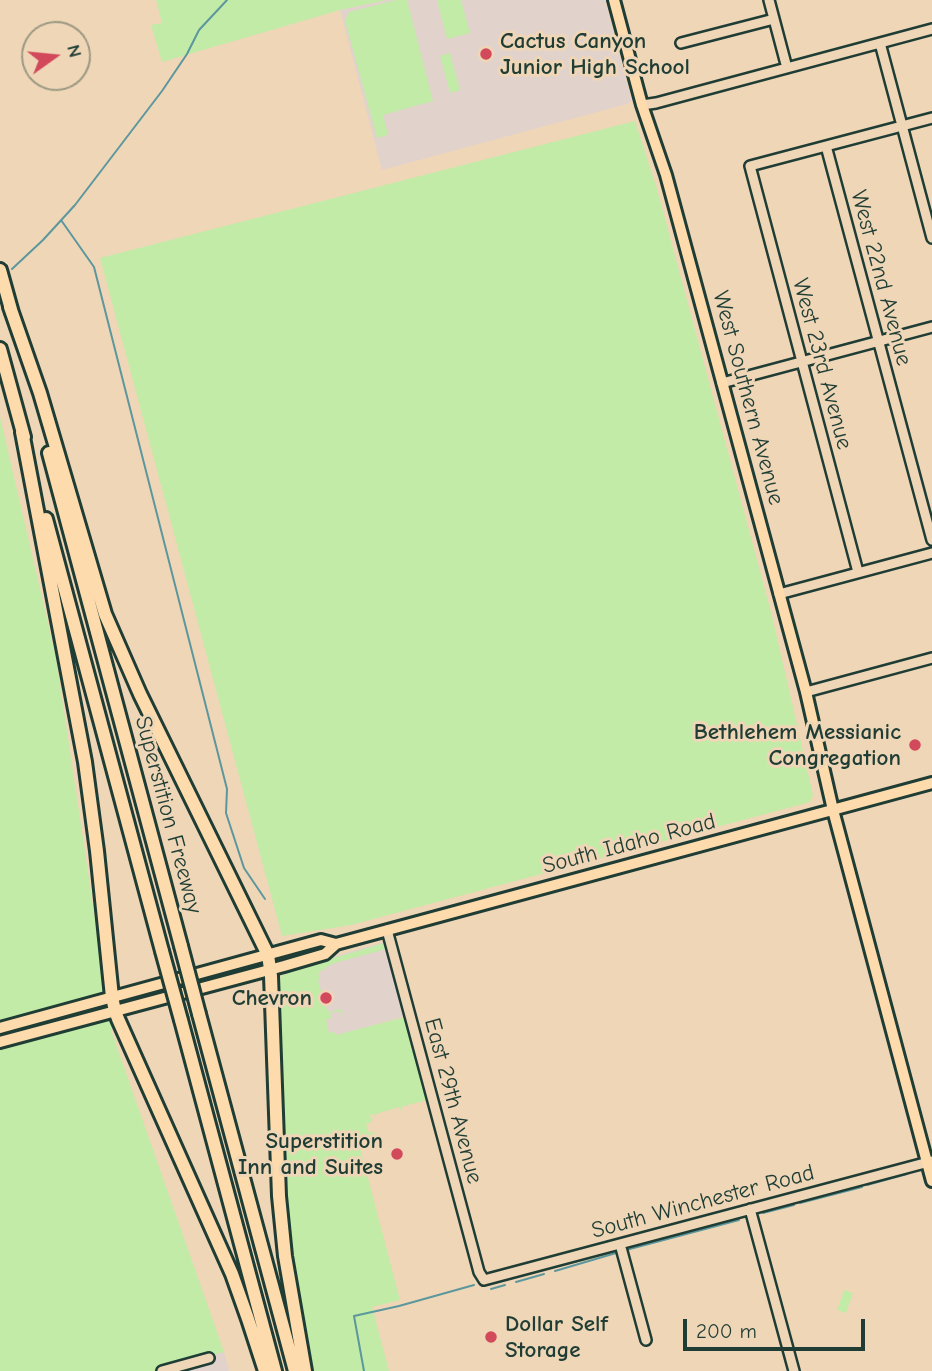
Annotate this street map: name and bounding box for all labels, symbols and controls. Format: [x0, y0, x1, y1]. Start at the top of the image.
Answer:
north arrow [21, 21, 91, 91]
place label: Cactus Canyon Junior High School [500, 27, 690, 81]
text: N [62, 42, 87, 60]
marker: Cactus Canyon Junior High School [478, 46, 494, 62]
street label: West 22nd Avenue [844, 187, 918, 369]
street label: West 23rd Avenue [786, 276, 858, 452]
street label: West Southern Avenue [706, 288, 790, 508]
street label: Superstition Freeway [128, 713, 208, 917]
place label: Bethlehem Messianic Congregation [694, 718, 901, 772]
marker: Bethlehem Messianic Congregation [907, 737, 923, 753]
street label: South Idaho Road [539, 808, 719, 880]
place label: Chevron [232, 984, 312, 1012]
marker: Chevron [318, 990, 334, 1006]
street label: East 29th Avenue [418, 1015, 488, 1187]
place label: Superstition Inn and Suites [238, 1127, 383, 1181]
marker: Superstition Inn and Suites [389, 1146, 405, 1162]
street label: South Winchester Road [589, 1159, 817, 1245]
scale bar [687, 1304, 869, 1348]
place label: Dollar Self Storage [505, 1310, 608, 1364]
text: 200 m [696, 1319, 757, 1343]
marker: Dollar Self Storage [483, 1329, 499, 1345]

